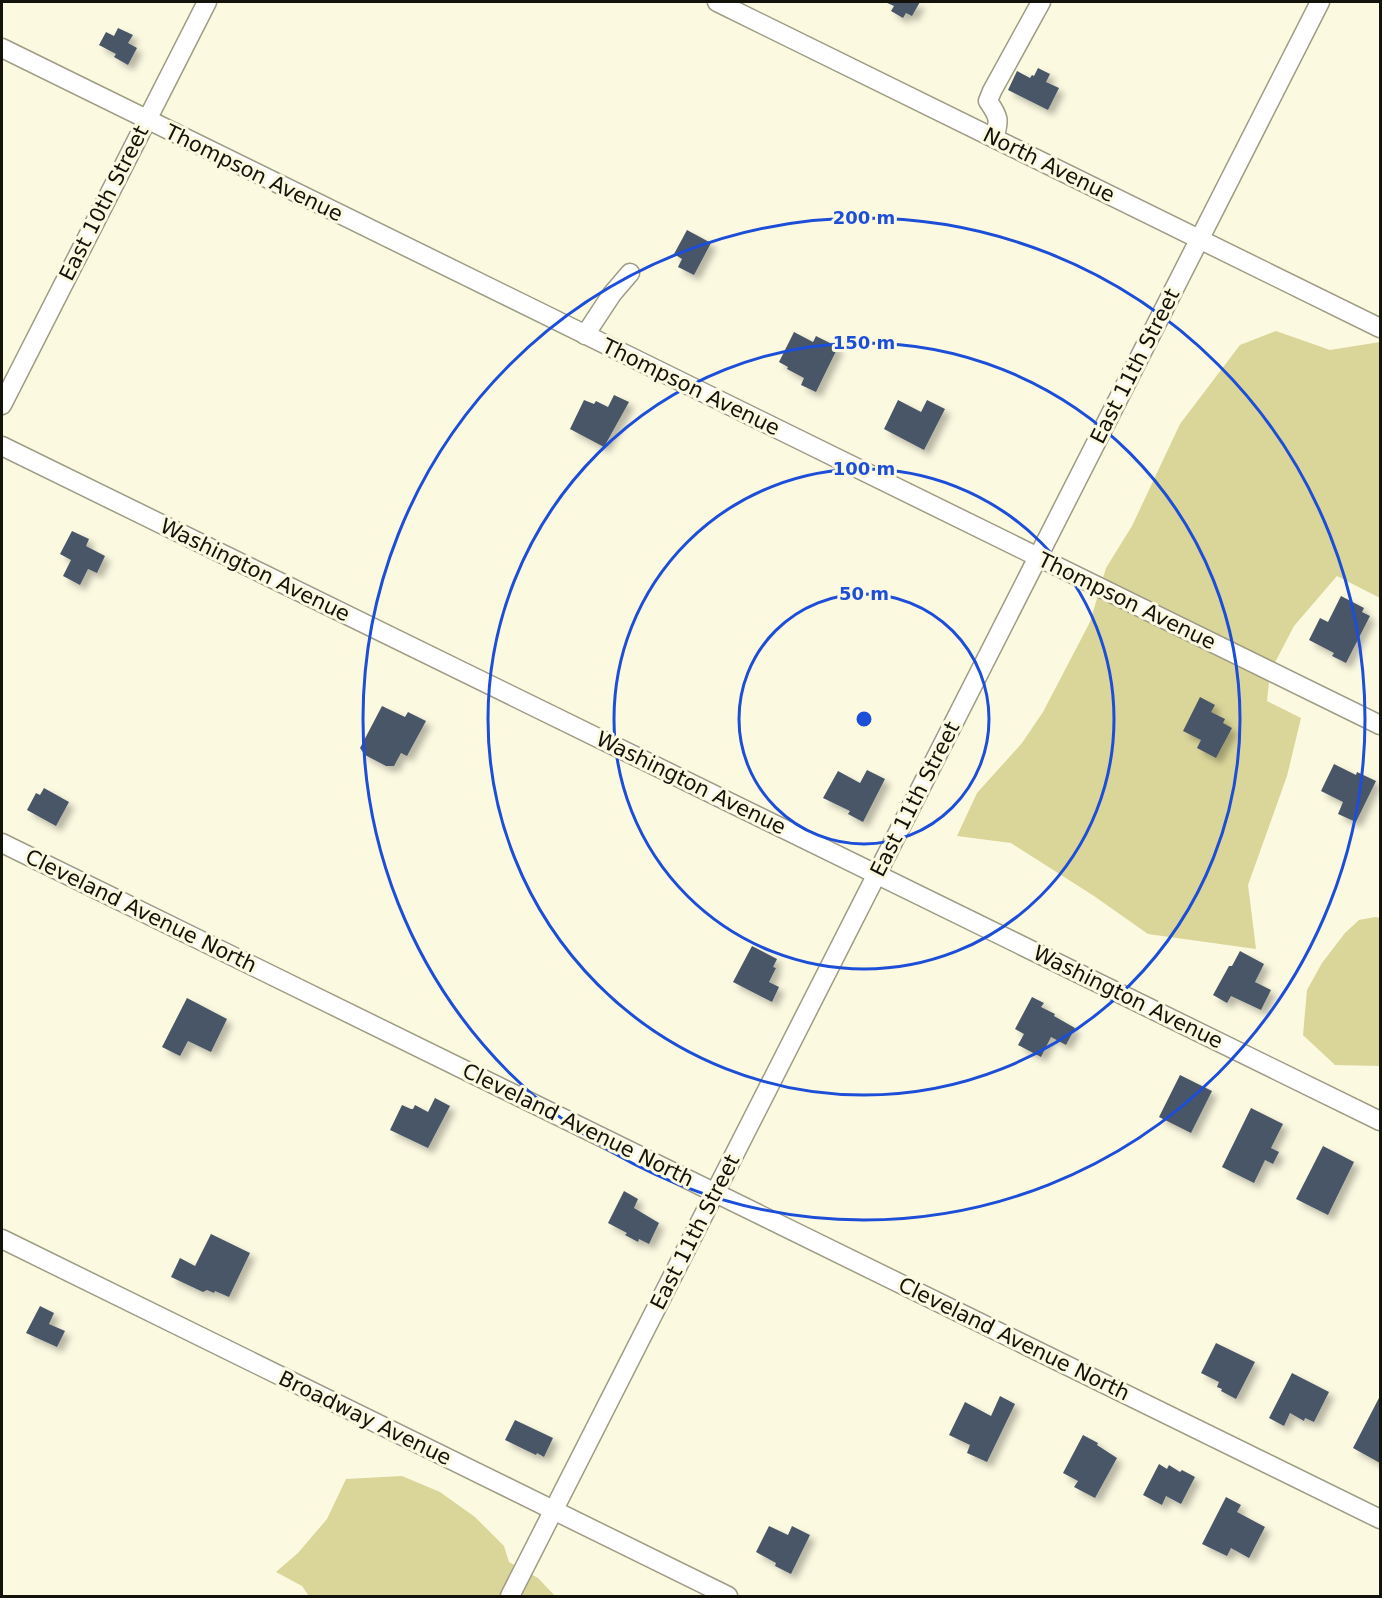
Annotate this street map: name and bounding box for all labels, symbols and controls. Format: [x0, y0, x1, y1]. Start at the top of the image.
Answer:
street label: Thompson Avenue [160, 119, 347, 226]
street label: East 10th Street [55, 121, 153, 285]
street label: North Avenue [979, 123, 1119, 207]
text: 200 m [833, 207, 895, 228]
street label: East 11th Street [1086, 284, 1184, 448]
text: 150 m [833, 332, 895, 353]
street label: Thompson Avenue [597, 333, 784, 440]
text: 100 m [833, 458, 895, 479]
street label: Washington Avenue [156, 514, 354, 626]
street label: Thompson Avenue [1033, 547, 1220, 654]
text: 50 m [839, 583, 889, 604]
centre of rings [854, 709, 874, 729]
street label: East 11th Street [866, 717, 964, 881]
street label: Washington Avenue [592, 727, 790, 839]
street label: Cleveland Avenue North [21, 844, 261, 978]
street label: Washington Avenue [1029, 941, 1227, 1053]
street label: Cleveland Avenue North [458, 1058, 698, 1192]
street label: East 11th Street [646, 1150, 744, 1314]
street label: Cleveland Avenue North [894, 1272, 1134, 1406]
street label: Broadway Avenue [275, 1366, 455, 1470]

